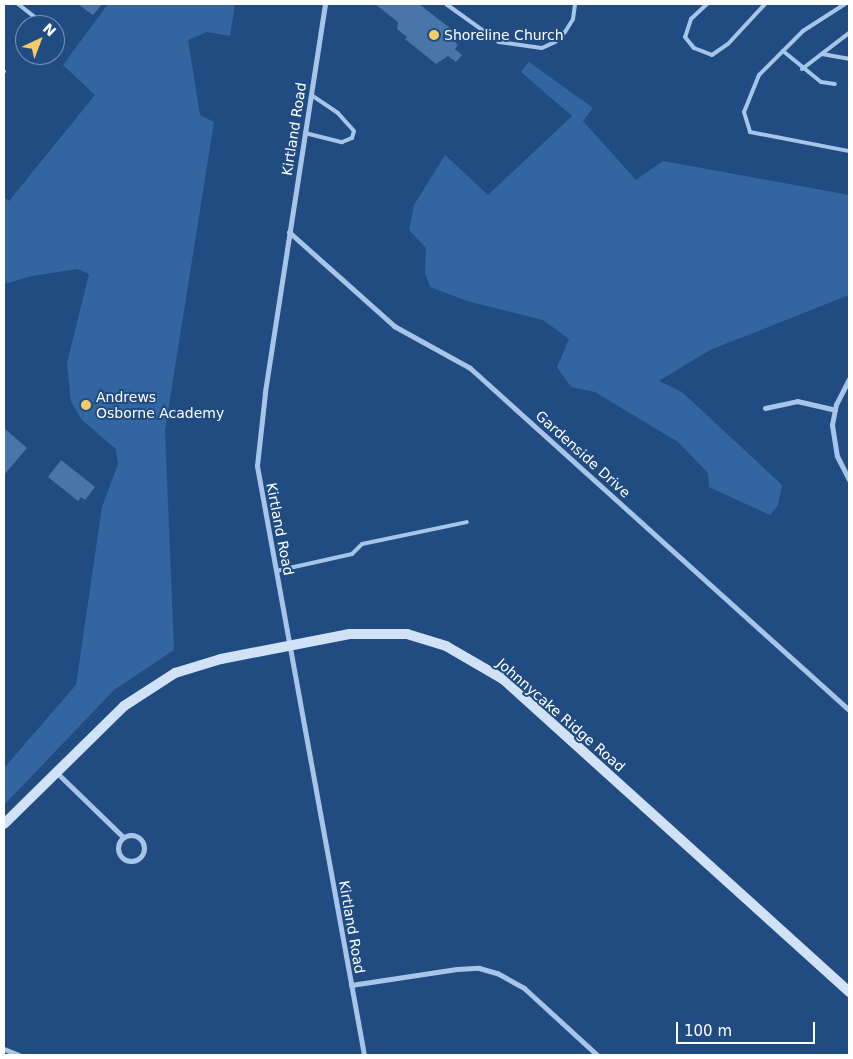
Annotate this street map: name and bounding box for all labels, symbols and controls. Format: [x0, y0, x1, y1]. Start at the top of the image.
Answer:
north arrow [15, 15, 65, 65]
text: N [40, 20, 59, 40]
place label: Shoreline Church [444, 27, 564, 43]
marker: Shoreline Church [428, 29, 440, 41]
street label: Kirtland Road [278, 81, 310, 177]
place label: Andrews Osborne Academy [96, 389, 224, 422]
marker: Andrews Osborne Academy [80, 399, 92, 411]
street label: Gardenside Drive [532, 407, 634, 501]
street label: Kirtland Road [263, 481, 297, 577]
street label: Johnnycake Ridge Road [494, 655, 628, 775]
street label: Kirtland Road [336, 879, 368, 975]
scale bar [678, 1012, 817, 1044]
text: 100 m [684, 1022, 732, 1040]

